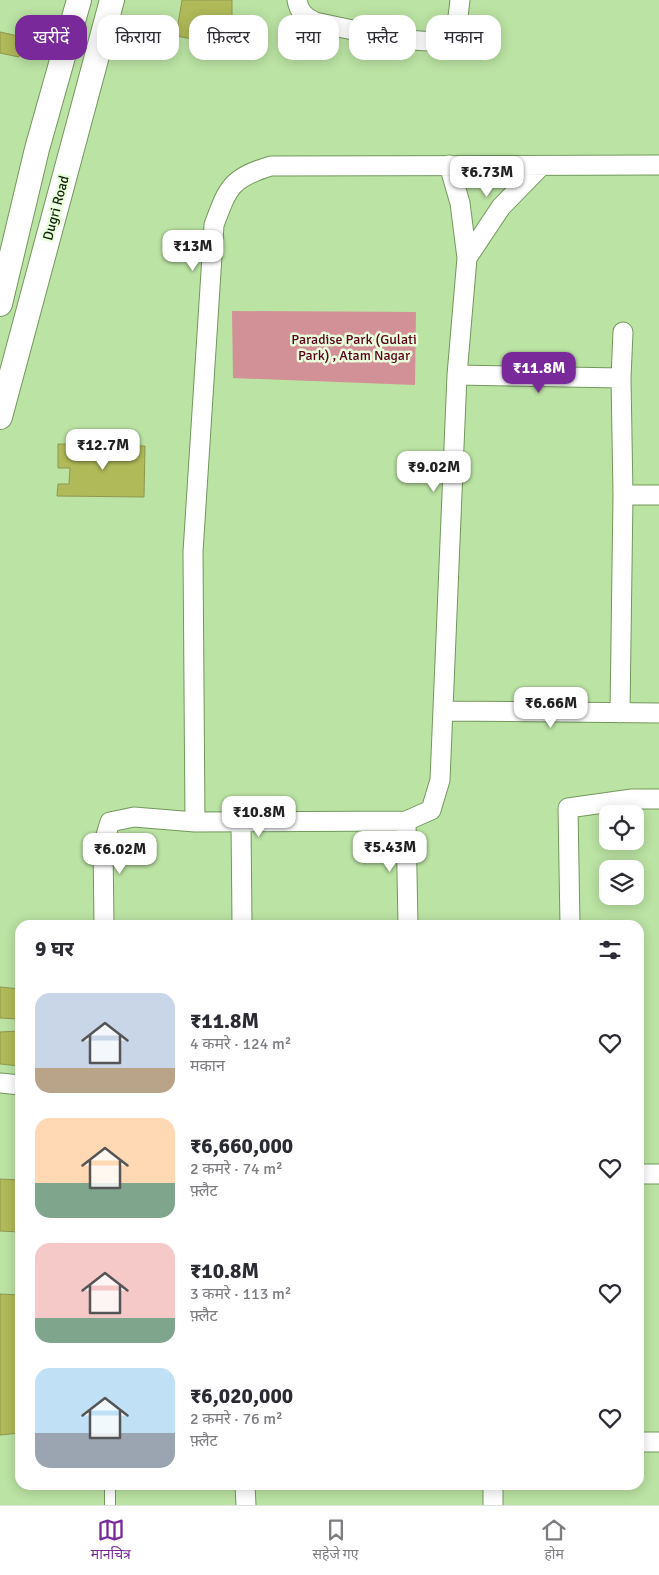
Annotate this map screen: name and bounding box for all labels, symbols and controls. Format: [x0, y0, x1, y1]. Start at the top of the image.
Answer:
chip: खरीदें [15, 15, 87, 60]
chip: किराया [97, 15, 179, 60]
chip: फ़िल्टर [189, 15, 268, 60]
chip: नया [278, 15, 339, 60]
chip: फ़्लैट [349, 15, 416, 60]
chip: मकान [426, 15, 501, 60]
pin: ₹6.73M [446, 156, 528, 198]
text: ₹6.73M [461, 162, 513, 182]
street label: Dugri Road [39, 174, 73, 242]
pin: ₹13M [163, 230, 223, 272]
text: ₹13M [173, 236, 213, 256]
park label: Paradise Park (Gulati Park) , Atam Nagar [291, 331, 417, 364]
pin: ₹11.8M [498, 352, 580, 394]
text: ₹11.8M [513, 358, 565, 378]
pin: ₹12.7M [62, 428, 144, 471]
text: ₹12.7M [77, 435, 129, 455]
pin: ₹9.02M [393, 450, 475, 493]
text: ₹9.02M [408, 457, 460, 477]
pin: ₹6.66M [510, 686, 592, 729]
text: ₹6.66M [525, 693, 577, 713]
pin: ₹10.8M [218, 796, 300, 838]
text: ₹10.8M [233, 802, 285, 822]
map controls [599, 805, 644, 905]
button: locate [599, 805, 644, 850]
pin: ₹5.43M [349, 830, 431, 873]
pin: ₹6.02M [79, 832, 161, 875]
text: ₹5.43M [364, 837, 416, 857]
text: ₹6.02M [94, 839, 146, 859]
button: layers [599, 860, 644, 905]
text: 9 घर [35, 936, 74, 962]
icon: filters [596, 936, 624, 964]
text: ₹11.8M [190, 1008, 259, 1034]
icon: home [75, 1013, 135, 1073]
icon: heart [596, 1029, 624, 1057]
text: 4 कमरे · 124 m² [190, 1034, 291, 1054]
text: मकान [190, 1056, 225, 1076]
text: ₹6,660,000 [190, 1133, 293, 1159]
icon: home [75, 1138, 135, 1198]
icon: heart [596, 1154, 624, 1182]
text: 2 कमरे · 74 m² [190, 1159, 283, 1179]
text: फ़्लैट [190, 1181, 218, 1201]
text: ₹10.8M [190, 1258, 259, 1284]
icon: home [75, 1263, 135, 1323]
icon: heart [596, 1279, 624, 1307]
text: 3 कमरे · 113 m² [190, 1284, 291, 1304]
text: फ़्लैट [190, 1306, 218, 1326]
text: ₹6,020,000 [190, 1383, 293, 1409]
icon: home [75, 1388, 135, 1448]
icon: heart [596, 1404, 624, 1432]
text: 2 कमरे · 76 m² [190, 1409, 283, 1429]
text: फ़्लैट [190, 1431, 218, 1451]
tab: मानचित्र [91, 1516, 131, 1565]
tab: सहेजे गए [313, 1516, 359, 1565]
tab: होम [540, 1516, 568, 1565]

